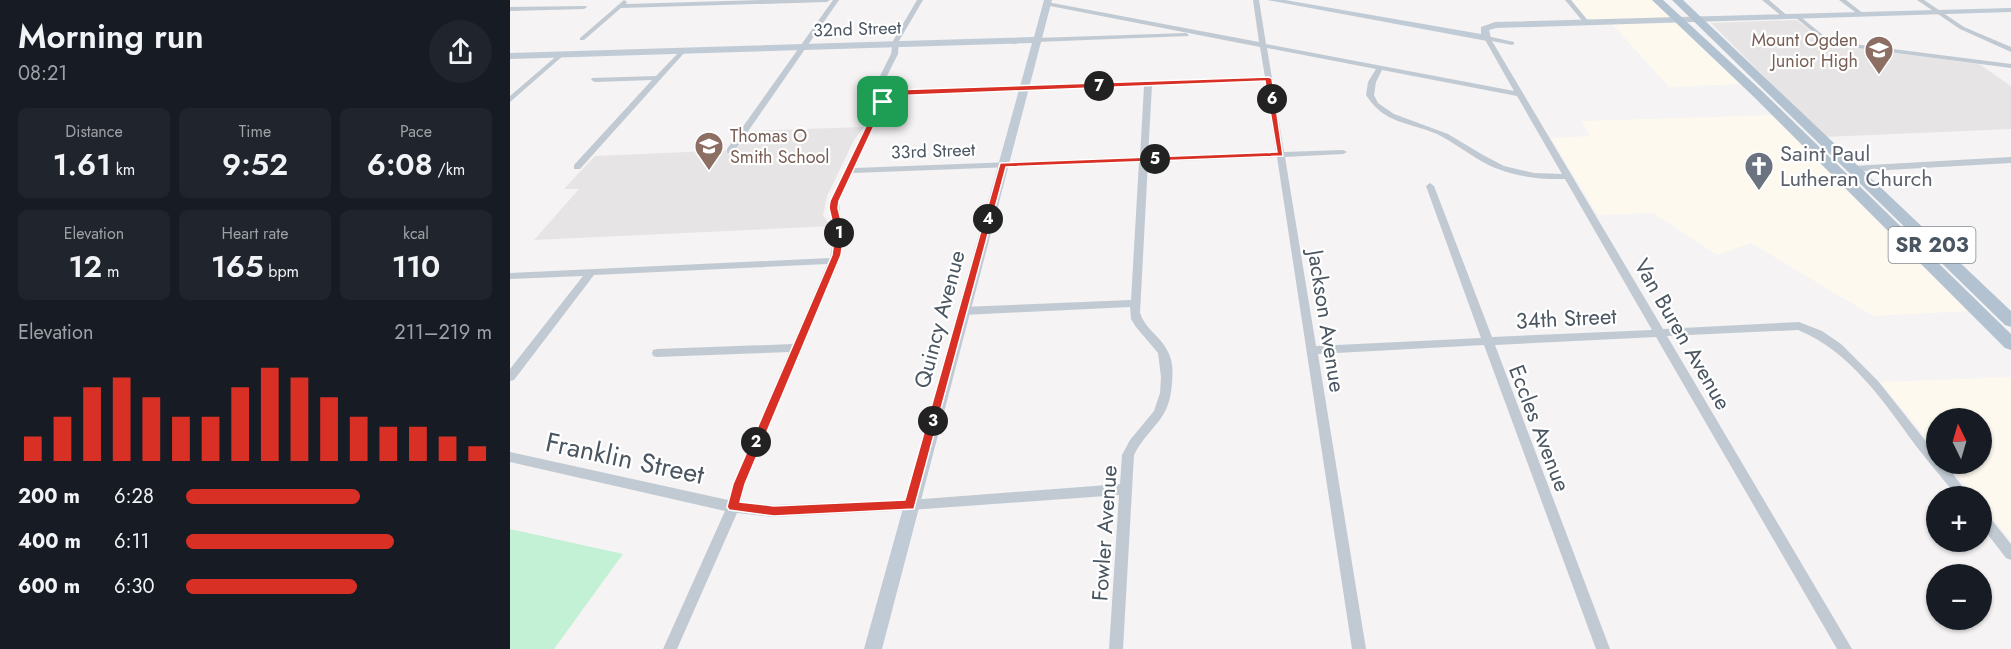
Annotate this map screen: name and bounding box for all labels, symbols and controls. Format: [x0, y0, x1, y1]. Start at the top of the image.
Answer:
text: Morning run [18, 13, 204, 60]
street label: 32nd Street [813, 14, 902, 44]
button: share [429, 20, 492, 83]
place label: Mount Ogden Junior High [1752, 27, 1858, 74]
school or university icon: Mount Ogden Junior High [1863, 34, 1895, 76]
text: 08:21 [18, 59, 67, 88]
pin: 7 [1084, 71, 1114, 101]
text: 7 [1094, 74, 1104, 97]
pin [857, 76, 908, 127]
pin: 6 [1257, 84, 1287, 114]
icon: arrive [866, 85, 899, 118]
text: 6 [1267, 87, 1277, 110]
text: Distance [65, 120, 123, 143]
text: Time [239, 120, 271, 143]
text: Pace [400, 120, 432, 143]
place label: Thomas O Smith School [730, 123, 829, 170]
school or university icon: Thomas O Smith School [693, 130, 725, 172]
street label: 33rd Street [890, 137, 976, 165]
place label: Saint Paul Lutheran Church [1780, 137, 1933, 194]
text: 1.61 [53, 143, 111, 186]
text: 9:52 [222, 143, 288, 186]
text: 6:08 [367, 143, 433, 186]
pin: 5 [1140, 144, 1170, 174]
text: 5 [1150, 147, 1160, 170]
church icon: Saint Paul Lutheran Church [1743, 150, 1775, 192]
text: km [111, 158, 135, 181]
text: /km [433, 158, 465, 181]
pin: 4 [973, 204, 1003, 234]
text: 4 [982, 207, 994, 230]
pin: 1 [824, 218, 854, 248]
text: 1 [835, 221, 843, 244]
text: Elevation [64, 222, 124, 245]
text: Heart rate [222, 222, 288, 245]
text: kcal [403, 222, 429, 245]
road number: SR 203 [1888, 227, 1976, 263]
text: 12 [69, 245, 102, 288]
text: 165 [211, 245, 264, 288]
text: 110 [392, 245, 440, 288]
street label: Jackson Avenue [1299, 245, 1354, 394]
street label: Quincy Avenue [905, 247, 973, 391]
street label: Van Buren Avenue [1627, 252, 1739, 416]
text: m [102, 260, 119, 283]
text: bpm [264, 260, 299, 283]
street label: 34th Street [1515, 299, 1618, 337]
text: Elevation [18, 318, 93, 347]
text: 211–219 m [394, 318, 492, 347]
street label: Eccles Avenue [1501, 360, 1579, 496]
pin: 3 [918, 406, 948, 436]
north arrow [1926, 408, 1992, 474]
map controls [1926, 408, 1992, 630]
text: 3 [928, 409, 938, 432]
street label: Franklin Street [542, 422, 708, 494]
pin: 2 [741, 427, 771, 457]
text: 2 [751, 430, 761, 453]
street label: Fowler Avenue [1083, 464, 1125, 602]
text: 200 m [18, 482, 80, 511]
text: 6:28 [114, 482, 154, 511]
button: + [1926, 486, 1992, 552]
text: 400 m [18, 527, 81, 556]
text: 6:11 [114, 527, 150, 556]
button: − [1926, 564, 1992, 630]
text: 600 m [18, 572, 80, 601]
text: 6:30 [114, 572, 154, 601]

